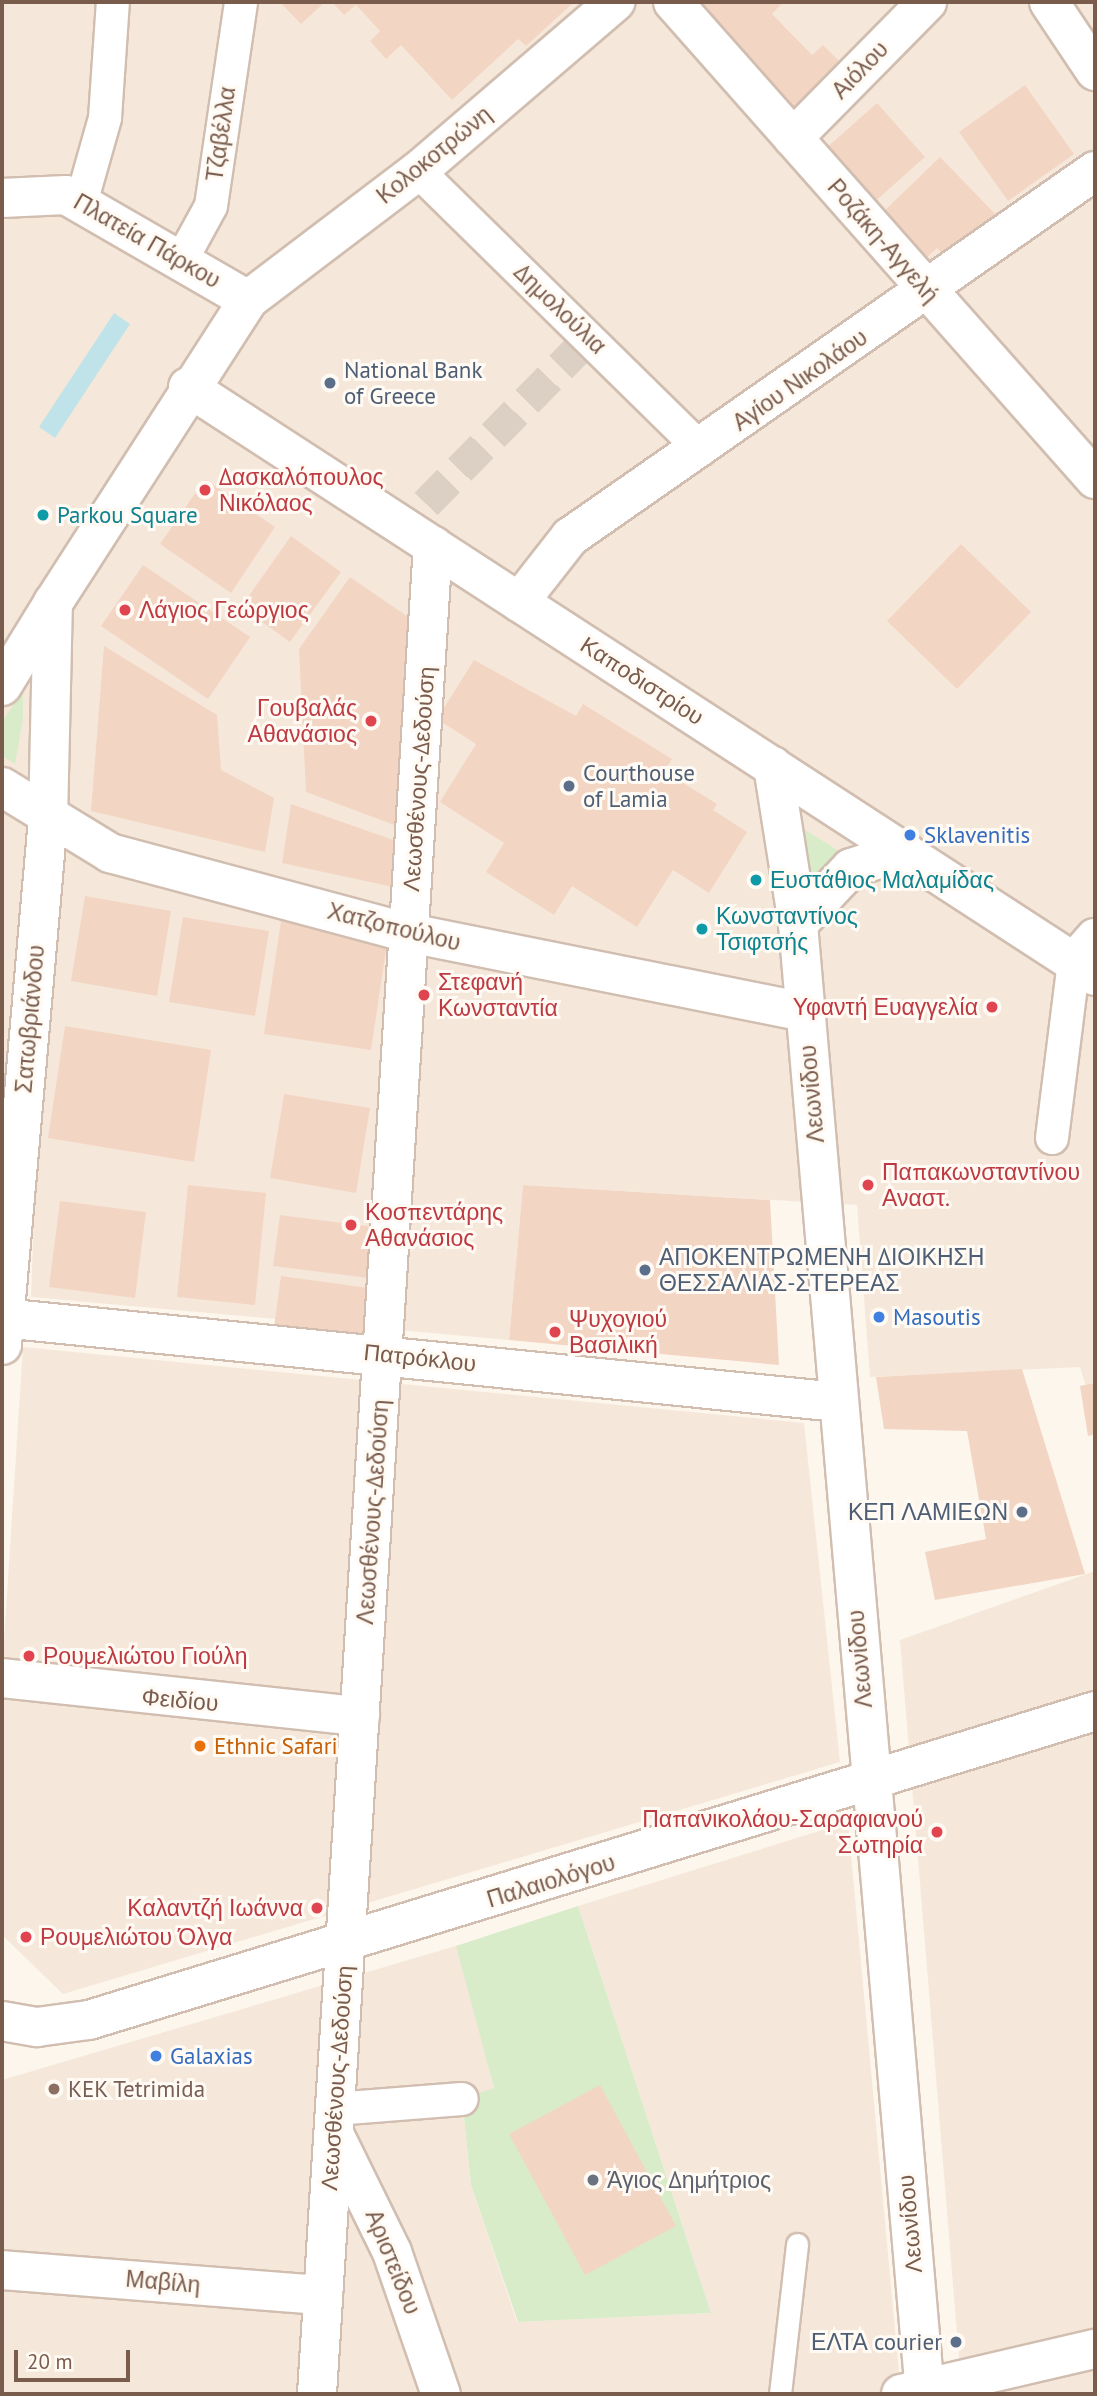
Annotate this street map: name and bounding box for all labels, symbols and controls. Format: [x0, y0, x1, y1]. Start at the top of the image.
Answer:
street label: Αιόλου [826, 35, 894, 105]
street label: Τζαβέλλα [201, 85, 241, 183]
street label: Κολοκοτρώνη [371, 100, 497, 210]
street label: Ροζάκη-Αγγελή [822, 173, 944, 309]
street label: Πλατεία Πάρκου [69, 188, 225, 294]
street label: Δημολούλια [508, 258, 612, 360]
street label: Αγίου Νικολάου [727, 323, 873, 437]
place label: National Bank of Greece [344, 356, 482, 410]
marker: National Bank of Greece [322, 375, 338, 391]
place label: Δασκαλόπουλος Νικόλαος [219, 463, 384, 517]
marker: Δασκαλόπουλος Νικόλαος [197, 482, 213, 498]
place label: Parkou Square [57, 501, 198, 529]
marker: Parkou Square [35, 507, 51, 523]
place label: Λάγιος Γεώργιος [139, 596, 309, 624]
marker: Λάγιος Γεώργιος [117, 602, 133, 618]
street label: Καποδιστρίου [575, 631, 709, 731]
street label: Λεωσθένους-Δεδούση [397, 666, 441, 892]
place label: Γουβαλάς Αθανάσιος [248, 694, 357, 748]
marker: Γουβαλάς Αθανάσιος [363, 713, 379, 729]
place label: Courthouse of Lamia [583, 759, 695, 813]
marker: Courthouse of Lamia [561, 778, 577, 794]
place label: Sklavenitis [924, 821, 1030, 849]
marker: Sklavenitis [902, 827, 918, 843]
place label: Ευστάθιος Μαλαμίδας [770, 866, 994, 894]
marker: Ευστάθιος Μαλαμίδας [748, 872, 764, 888]
street label: Χατζοπούλου [325, 897, 463, 957]
place label: Κωνσταντίνος Τσιφτσής [716, 902, 858, 956]
marker: Κωνσταντίνος Τσιφτσής [694, 921, 710, 937]
street label: Σατωβριάνδου [10, 944, 50, 1094]
place label: Στεφανή Κωνσταντία [438, 968, 558, 1022]
marker: Στεφανή Κωνσταντία [416, 987, 432, 1003]
place label: Υφαντή Ευαγγελία [793, 993, 978, 1021]
marker: Υφαντή Ευαγγελία [984, 999, 1000, 1015]
street label: Λεωνίδου [794, 1044, 830, 1144]
place label: Παπακωνσταντίνου Αναστ. [882, 1158, 1080, 1212]
marker: Παπακωνσταντίνου Αναστ. [860, 1177, 876, 1193]
place label: Κοσπεντάρης Αθανάσιος [365, 1198, 503, 1252]
marker: Κοσπεντάρης Αθανάσιος [343, 1217, 359, 1233]
place label: ΑΠΟΚΕΝΤΡΩΜΕΝΗ ΔΙΟΙΚΗΣΗ ΘΕΣΣΑΛΙΑΣ-ΣΤΕΡΕΑΣ [659, 1243, 984, 1297]
marker: ΑΠΟΚΕΝΤΡΩΜΕΝΗ ΔΙΟΙΚΗΣΗ ΘΕΣΣΑΛΙΑΣ-ΣΤΕΡΕΑΣ [637, 1262, 653, 1278]
place label: Masoutis [893, 1303, 981, 1331]
place label: Ψυχογιού Βασιλική [569, 1305, 667, 1359]
marker: Masoutis [871, 1309, 887, 1325]
marker: Ψυχογιού Βασιλική [547, 1324, 563, 1340]
street label: Πατρόκλου [362, 1338, 478, 1378]
street label: Λεωσθένους-Δεδούση [351, 1399, 395, 1625]
place label: ΚΕΠ ΛΑΜΙΕΩΝ [848, 1498, 1008, 1526]
marker: ΚΕΠ ΛΑΜΙΕΩΝ [1014, 1504, 1030, 1520]
street label: Λεωνίδου [842, 1609, 878, 1709]
place label: Ρουμελιώτου Γιούλη [43, 1642, 248, 1670]
marker: Ρουμελιώτου Γιούλη [21, 1648, 37, 1664]
street label: Φειδίου [140, 1683, 220, 1717]
place label: Ethnic Safari [214, 1732, 338, 1760]
marker: Ethnic Safari [192, 1738, 208, 1754]
place label: Παπανικολάου-Σαραφιανού Σωτηρία [642, 1805, 923, 1859]
marker: Παπανικολάου-Σαραφιανού Σωτηρία [929, 1824, 945, 1840]
street label: Παλαιολόγου [484, 1848, 618, 1914]
place label: Καλαντζή Ιωάννα [127, 1894, 303, 1922]
marker: Καλαντζή Ιωάννα [309, 1900, 325, 1916]
place label: Ρουμελιώτου Όλγα [40, 1923, 232, 1951]
marker: Ρουμελιώτου Όλγα [18, 1929, 34, 1945]
street label: Λεωσθένους-Δεδούση [315, 1965, 359, 2191]
place label: Galaxias [170, 2042, 253, 2070]
marker: Galaxias [148, 2048, 164, 2064]
place label: KEK Tetrimida [68, 2075, 206, 2103]
marker: KEK Tetrimida [46, 2081, 62, 2097]
place label: Άγιος Δημήτριος [607, 2166, 771, 2194]
marker: Άγιος Δημήτριος [585, 2172, 601, 2188]
street label: Λεωνίδου [892, 2174, 928, 2274]
street label: Αριστείδου [360, 2206, 426, 2318]
street label: Μαβίλη [124, 2265, 202, 2299]
place label: ΕΛΤΑ courier [811, 2328, 942, 2356]
marker: ΕΛΤΑ courier [948, 2334, 964, 2350]
scale bar [18, 2336, 133, 2380]
text: 20 m [27, 2348, 73, 2375]

